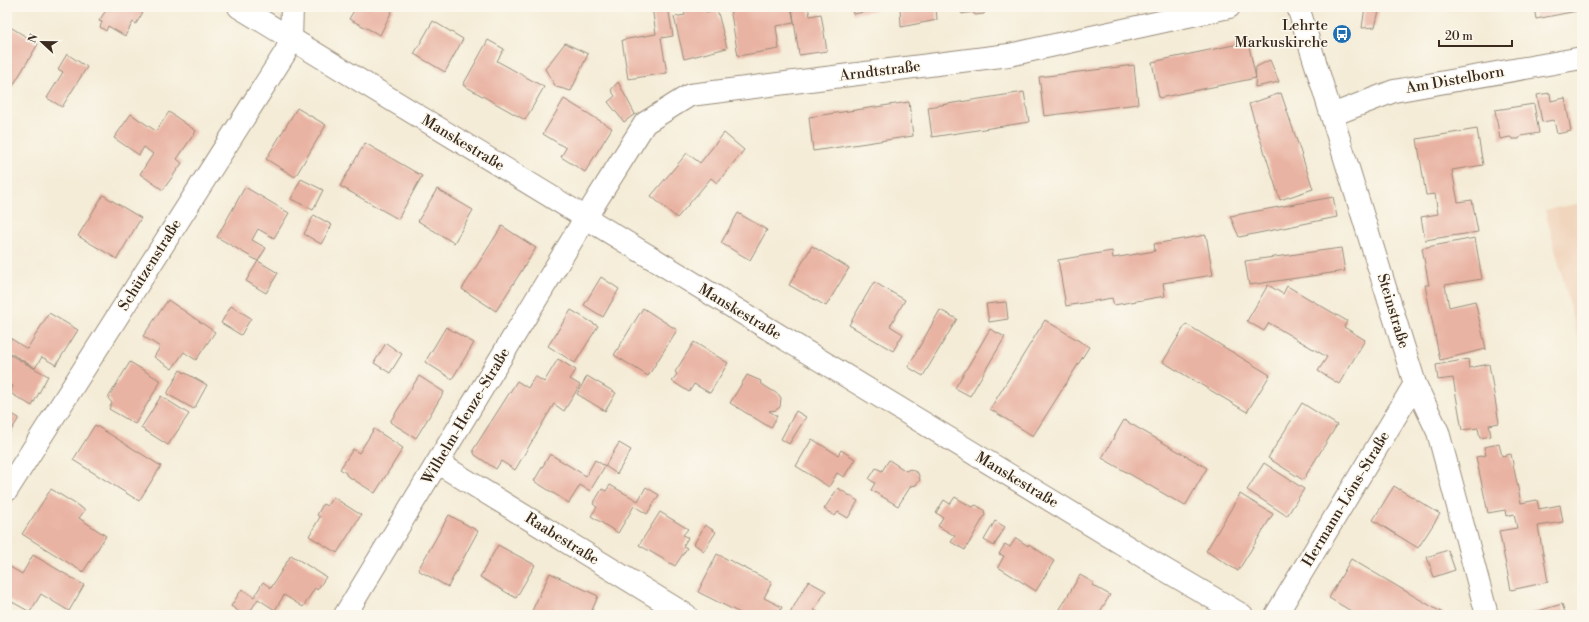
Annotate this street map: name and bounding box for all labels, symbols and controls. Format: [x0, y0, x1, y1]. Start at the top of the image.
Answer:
place label: Lehrte Markuskirche [1234, 16, 1328, 52]
north arrow [22, 22, 62, 62]
scale bar [1439, 22, 1512, 48]
bus stop icon: Lehrte Markuskirche [1331, 23, 1353, 45]
text: 20 m [1445, 29, 1473, 44]
text: N [26, 32, 42, 45]
street label: Arndtstraße [837, 57, 922, 86]
street label: Am Distelborn [1403, 62, 1506, 98]
street label: Manskestraße [418, 111, 508, 175]
street label: Schützenstraße [114, 216, 186, 314]
street label: Steinstraße [1373, 271, 1413, 351]
street label: Manskestraße [695, 280, 785, 344]
street label: Wilhelm-Henze-Straße [417, 344, 514, 489]
street label: Hermann-Löns-Straße [1298, 428, 1394, 570]
street label: Manskestraße [972, 448, 1062, 512]
street label: Raabestraße [521, 509, 603, 569]

